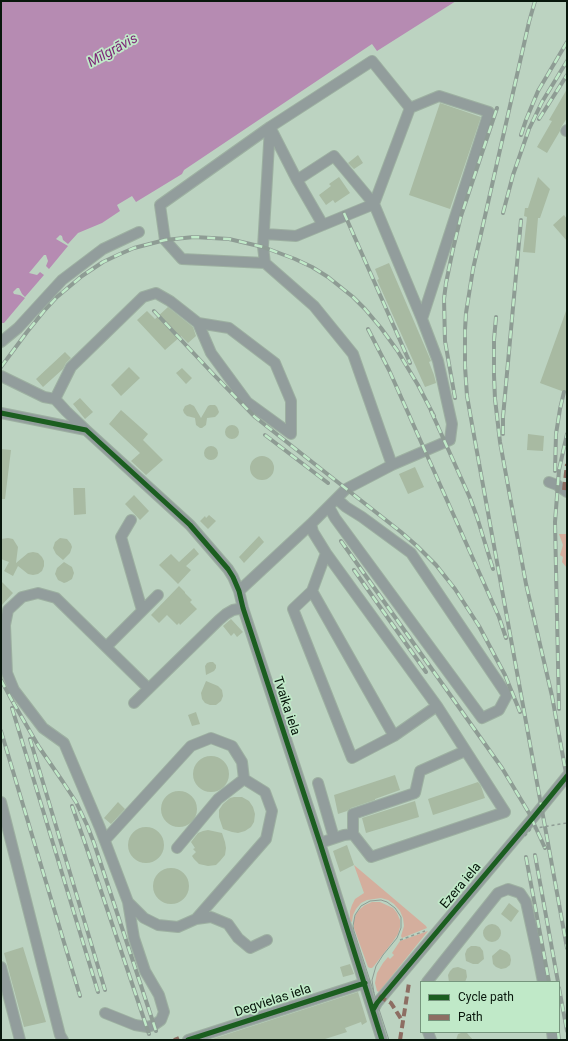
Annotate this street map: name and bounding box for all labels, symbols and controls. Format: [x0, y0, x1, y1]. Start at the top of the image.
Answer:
water label: Mīlgrāvis [85, 30, 141, 72]
street label: Tvaika iela [269, 675, 303, 737]
street label: Ezera iela [437, 860, 485, 912]
street label: Degvielas iela [233, 981, 313, 1021]
legend [420, 981, 560, 1033]
text: Cycle path [458, 990, 514, 1004]
text: Path [458, 1010, 483, 1024]

